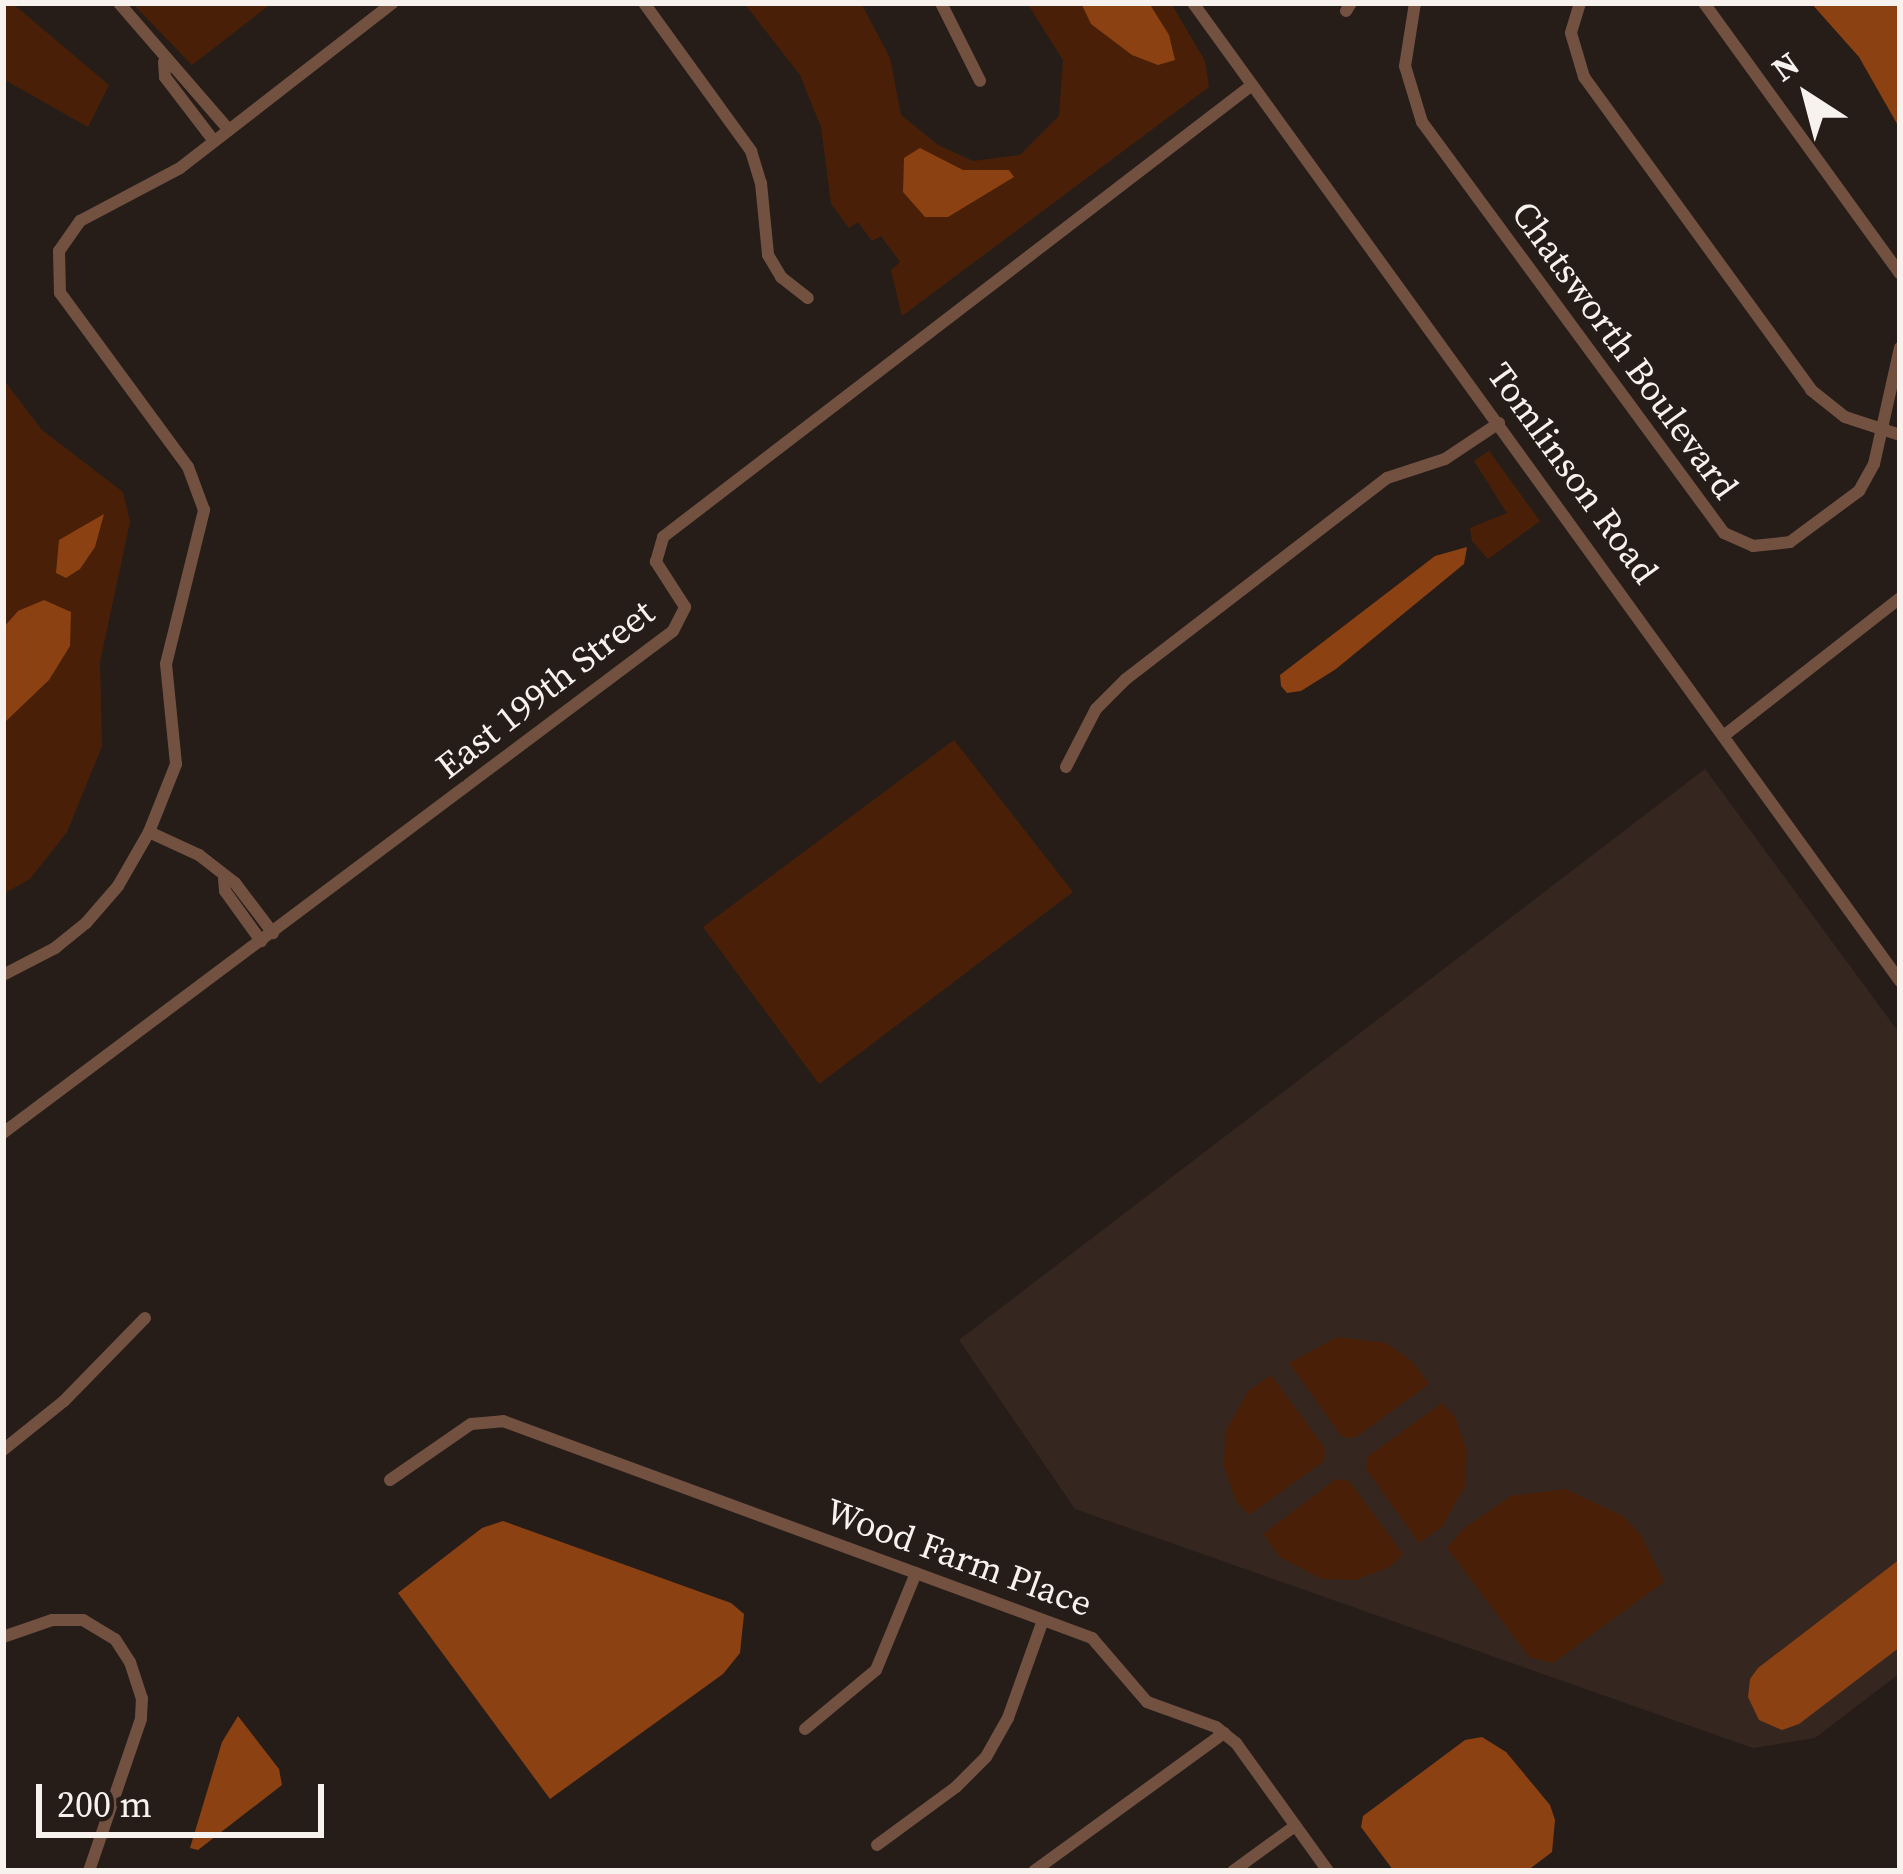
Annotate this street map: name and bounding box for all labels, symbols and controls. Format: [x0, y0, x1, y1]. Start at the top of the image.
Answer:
north arrow [1747, 36, 1867, 156]
text: N [1763, 41, 1808, 92]
street label: Chatsworth Boulevard [1503, 193, 1747, 507]
street label: Tomlinson Road [1479, 354, 1667, 592]
street label: East 199th Street [427, 591, 663, 787]
street label: Wood Farm Place [820, 1489, 1098, 1625]
scale bar [42, 1760, 330, 1834]
text: 200 m [57, 1780, 152, 1829]

